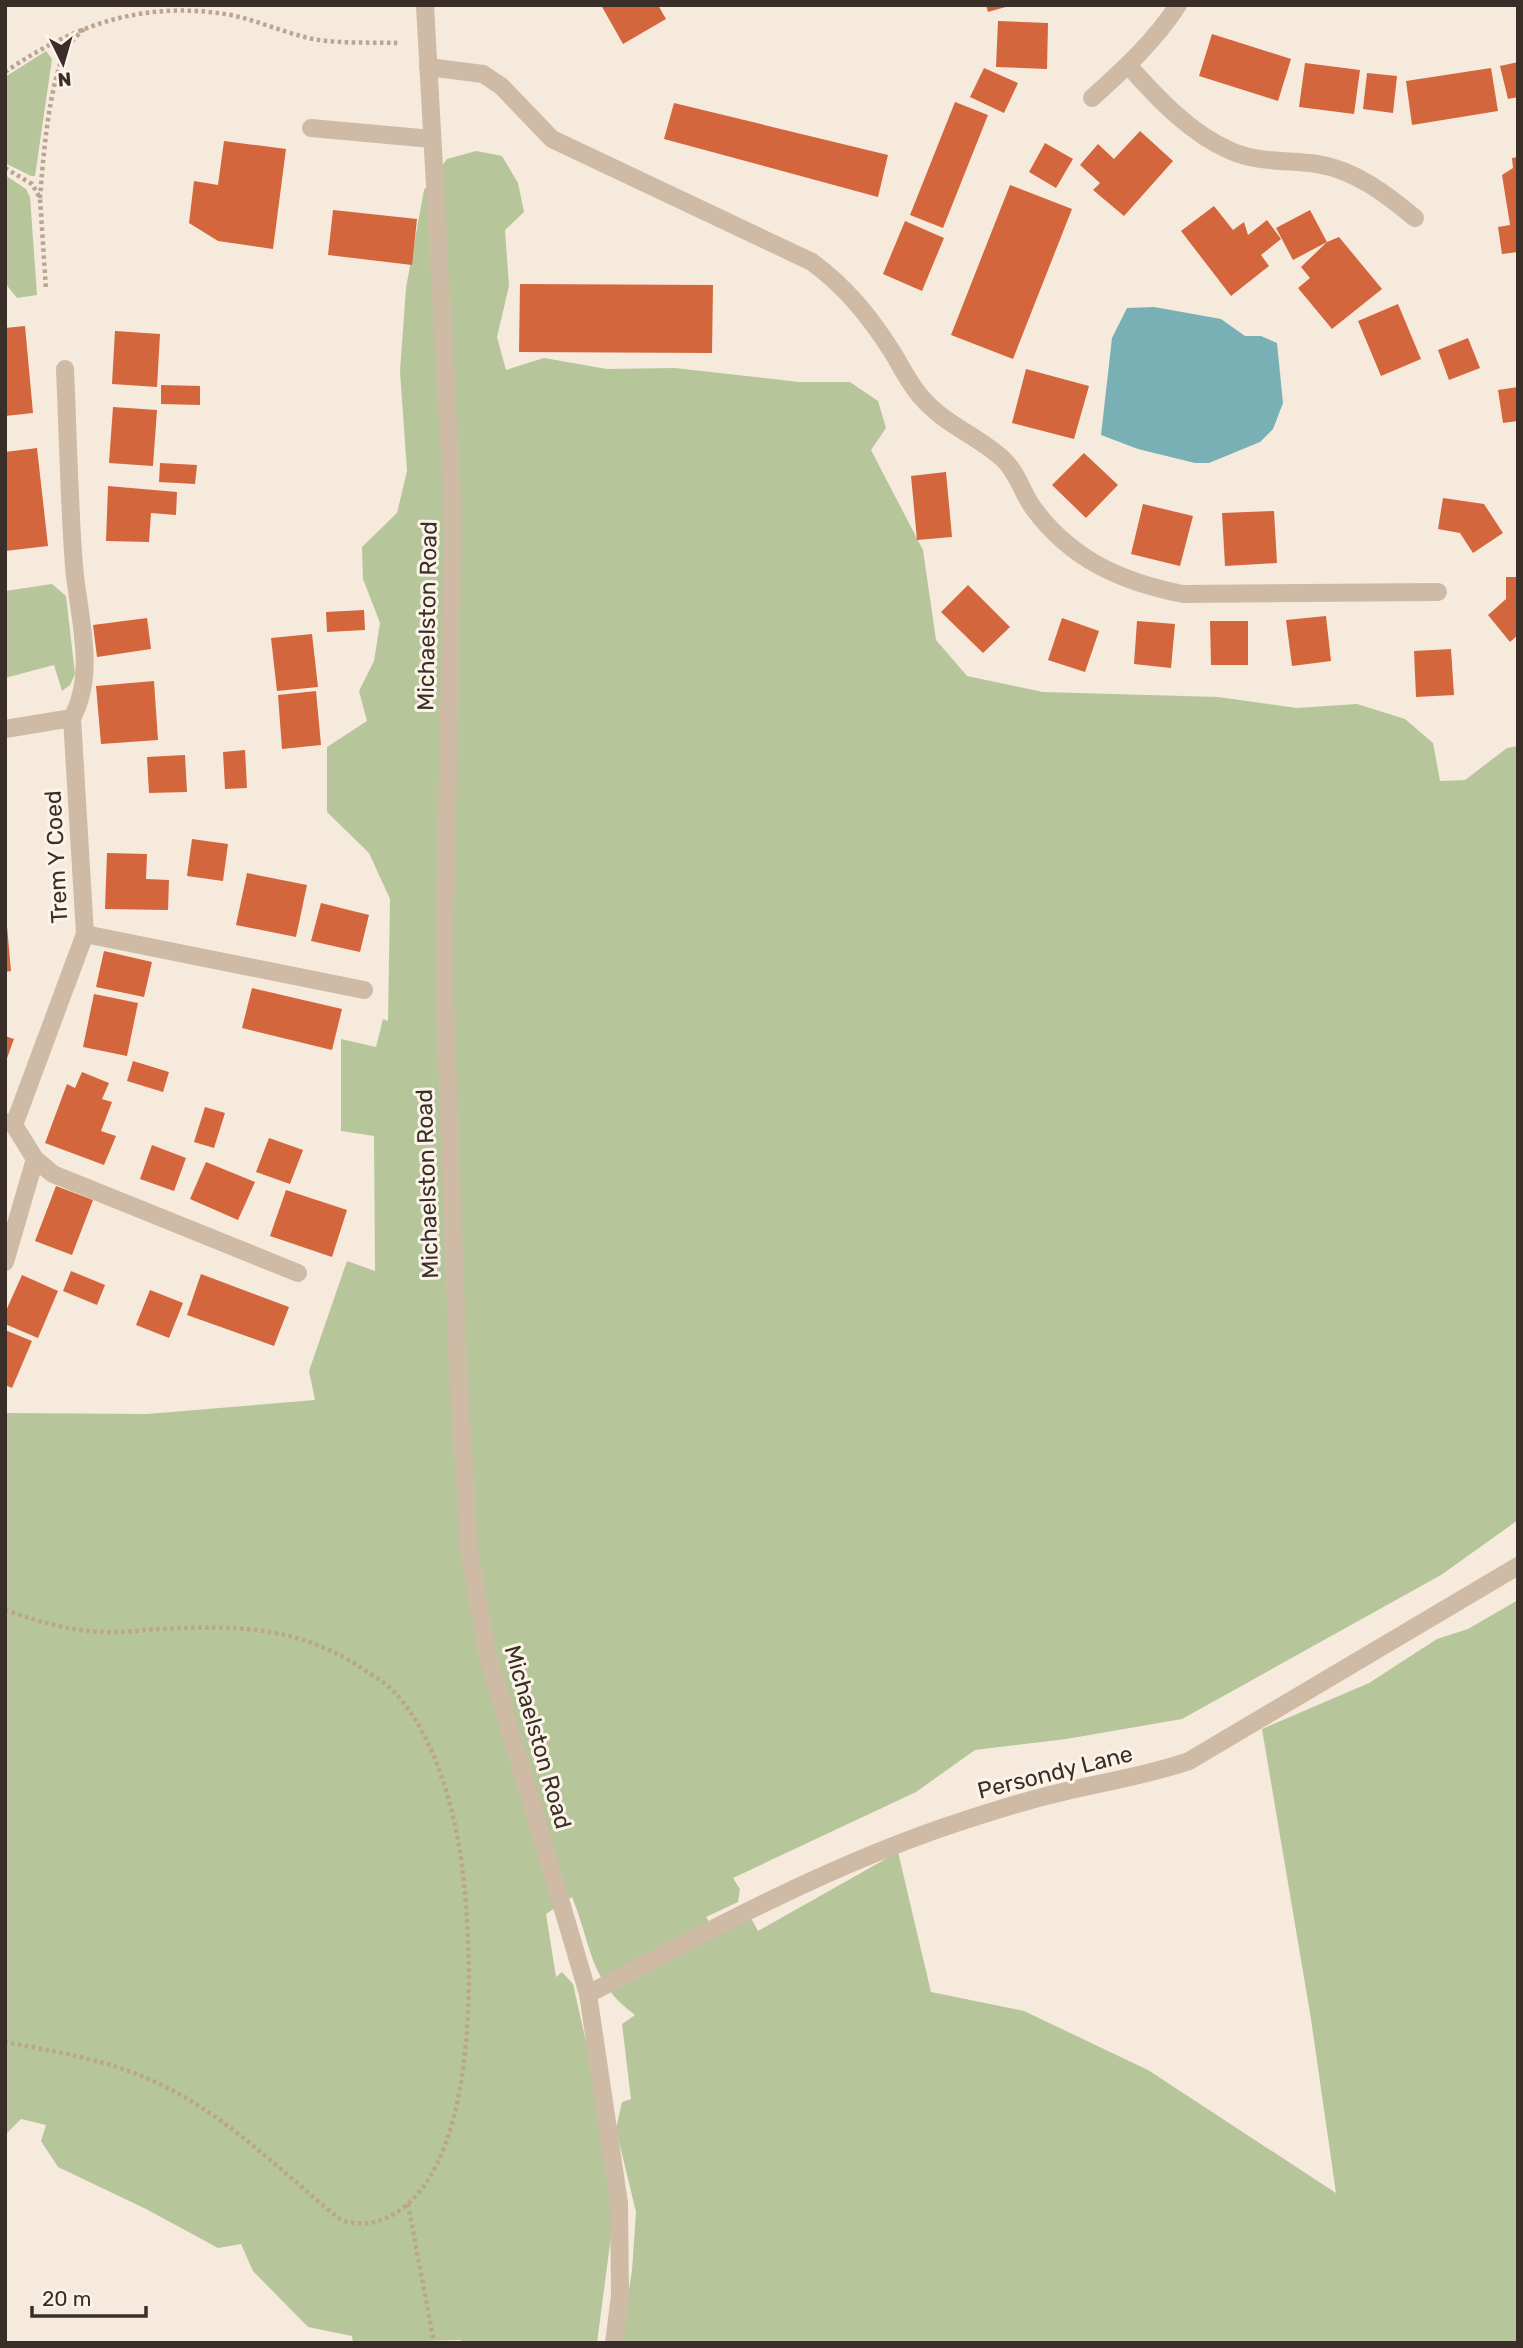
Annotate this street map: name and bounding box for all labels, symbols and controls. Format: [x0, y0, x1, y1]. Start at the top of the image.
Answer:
north arrow [28, 28, 98, 98]
text: N [57, 67, 72, 91]
street label: Michaelston Road [411, 521, 443, 711]
street label: Trem Y Coed [39, 790, 73, 924]
street label: Michaelston Road [410, 1089, 444, 1279]
street label: Michaelston Road [498, 1642, 578, 1832]
street label: Persondy Lane [974, 1739, 1136, 1805]
scale bar [32, 2274, 145, 2318]
text: 20 m [42, 2286, 91, 2311]

